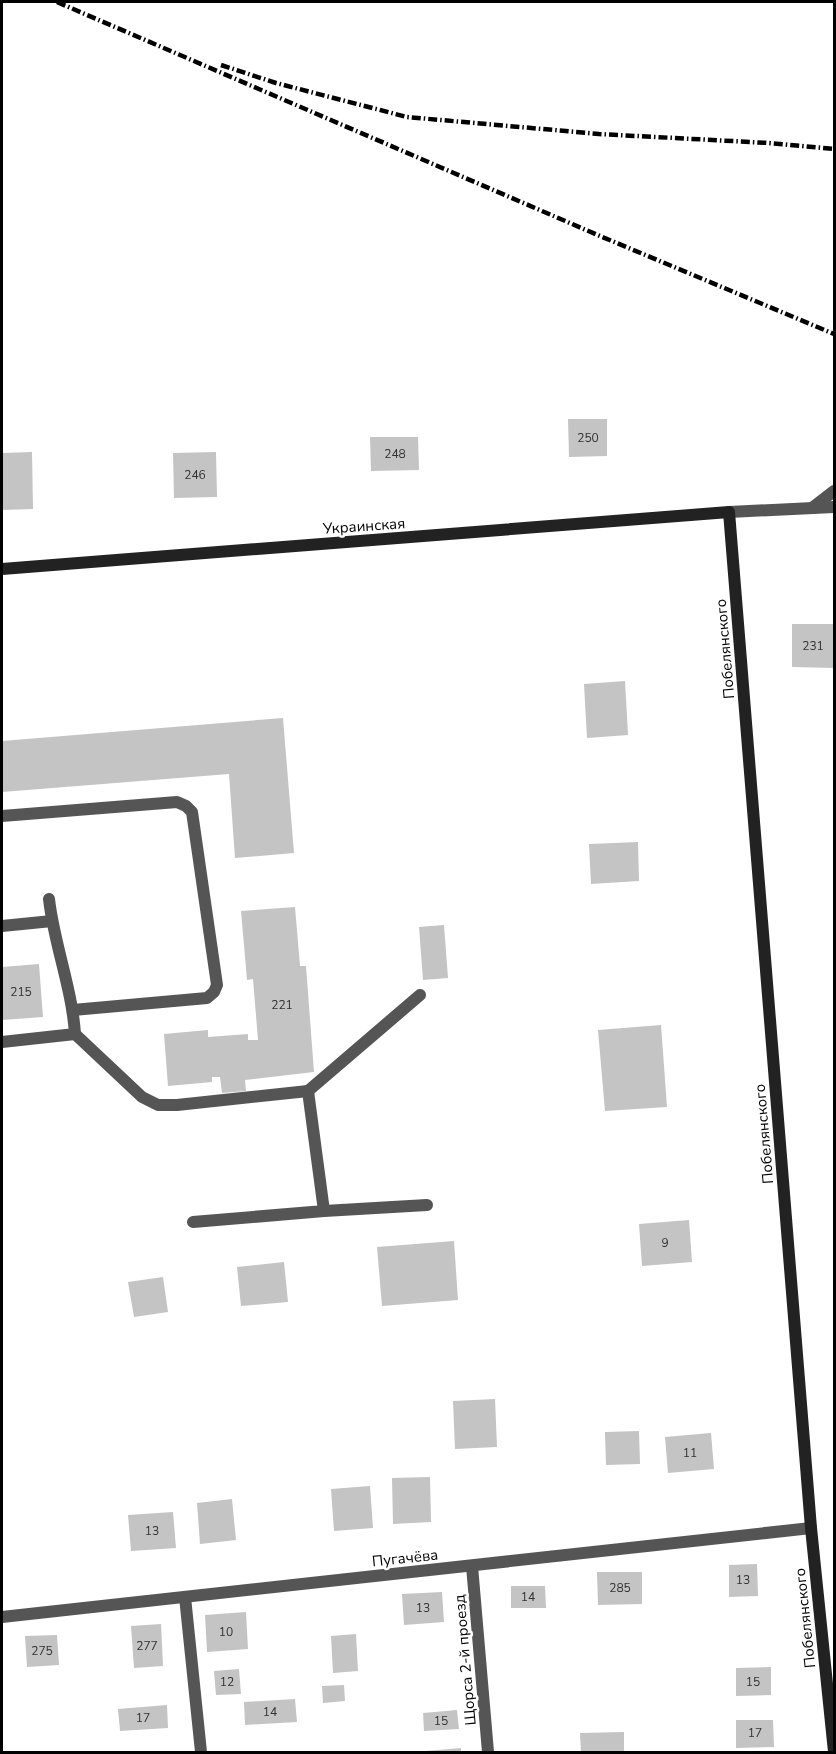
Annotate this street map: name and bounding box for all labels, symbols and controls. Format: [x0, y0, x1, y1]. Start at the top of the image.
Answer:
house number: 250 [577, 430, 599, 446]
house number: 248 [384, 446, 406, 462]
house number: 246 [184, 467, 206, 483]
street label: Украинская [321, 513, 406, 539]
street label: Побелянского [711, 598, 739, 700]
house number: 231 [802, 638, 824, 654]
house number: 215 [10, 984, 32, 1000]
house number: 221 [271, 997, 293, 1013]
street label: Побелянского [750, 1083, 778, 1185]
house number: 9 [661, 1235, 669, 1251]
house number: 11 [683, 1445, 697, 1461]
house number: 13 [145, 1523, 159, 1539]
street label: Пугачёва [371, 1545, 439, 1571]
street label: Побелянского [790, 1567, 820, 1669]
house number: 13 [736, 1572, 750, 1588]
house number: 285 [609, 1580, 631, 1596]
house number: 14 [521, 1589, 535, 1605]
street label: Щорса 2-й проезд [449, 1594, 481, 1726]
house number: 13 [416, 1600, 430, 1616]
house number: 10 [219, 1624, 233, 1640]
house number: 277 [136, 1638, 158, 1654]
house number: 275 [31, 1643, 53, 1659]
house number: 12 [220, 1674, 234, 1690]
house number: 15 [746, 1674, 760, 1690]
house number: 14 [263, 1704, 277, 1720]
house number: 17 [136, 1710, 150, 1726]
house number: 15 [434, 1713, 448, 1729]
house number: 17 [748, 1725, 762, 1741]

